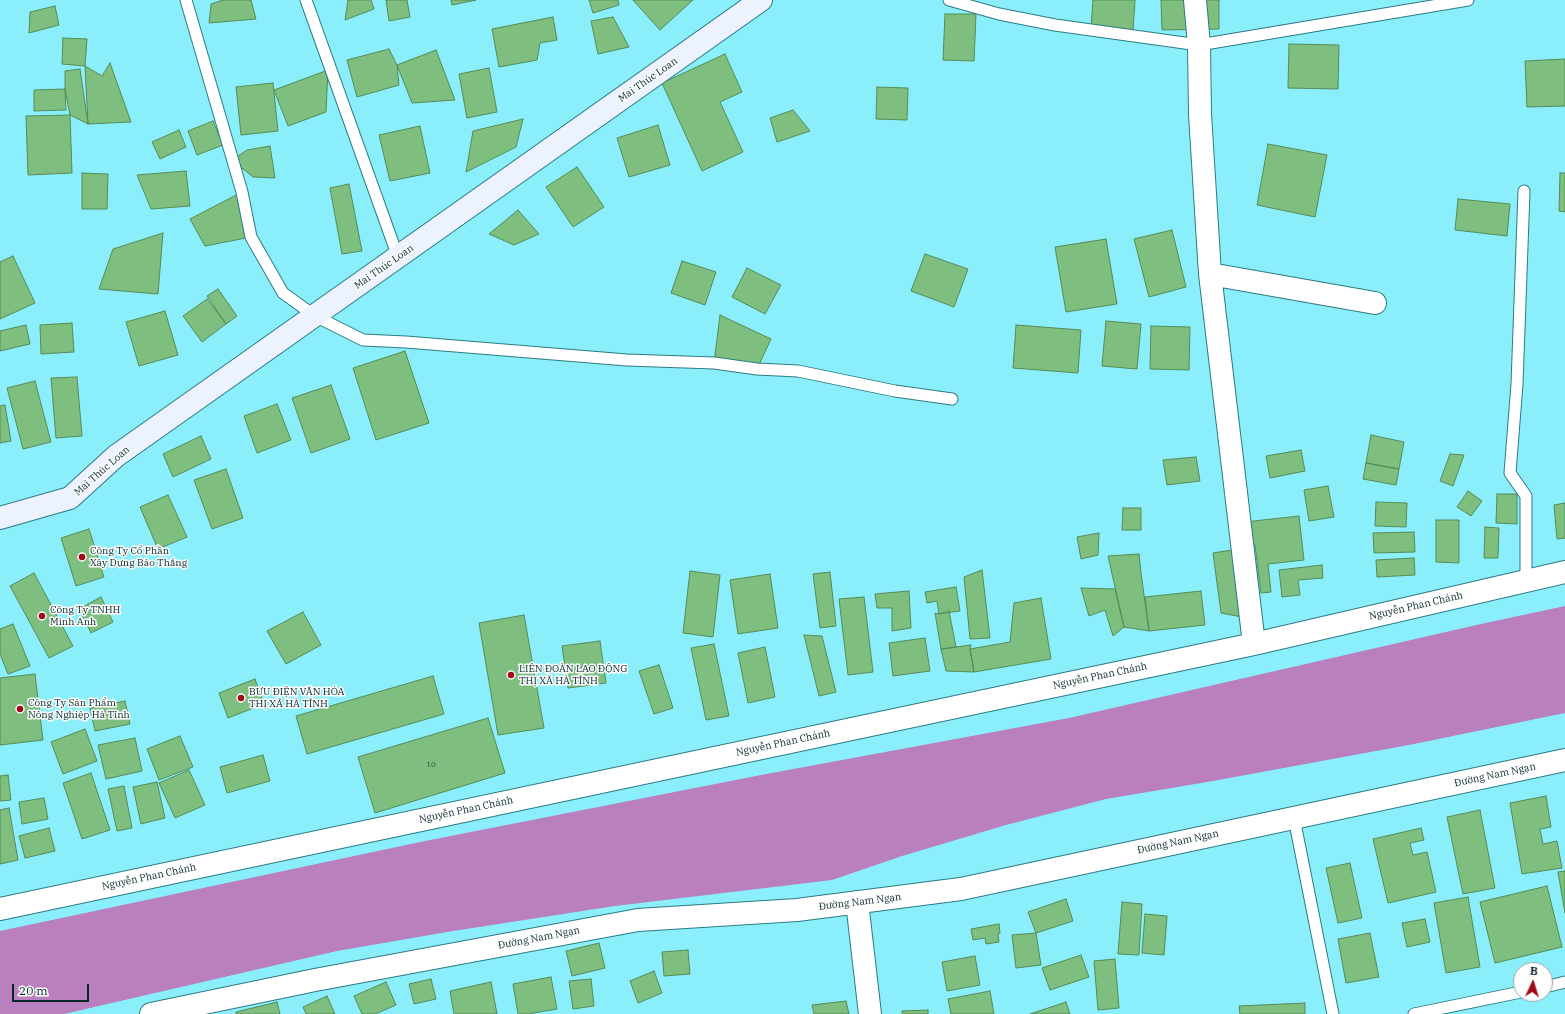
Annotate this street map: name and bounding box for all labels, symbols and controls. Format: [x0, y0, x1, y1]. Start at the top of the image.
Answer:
street label: Mai Thúc Loan [616, 55, 680, 105]
street label: Mai Thúc Loan [352, 242, 416, 292]
street label: Mai Thúc Loan [72, 444, 132, 498]
place label: Công Ty Cổ Phần Xây Dựng Bảo Thắng [90, 545, 187, 568]
marker: Công Ty Cổ Phần Xây Dựng Bảo Thắng [77, 552, 87, 562]
street label: Nguyễn Phan Chánh [1368, 589, 1464, 623]
place label: Công Ty TNHH Minh Anh [50, 604, 120, 628]
marker: Công Ty TNHH Minh Anh [37, 611, 47, 621]
street label: Nguyễn Phan Chánh [1052, 660, 1148, 692]
place label: LIÊN ĐOÀN LAO ĐỘNG THỊ XÃ HÀ TĨNH [519, 663, 627, 686]
marker: LIÊN ĐOÀN LAO ĐỘNG THỊ XÃ HÀ TĨNH [506, 670, 516, 680]
place label: BƯU ĐIỆN VĂN HÓA THỊ XÃ HÀ TĨNH [249, 686, 344, 710]
marker: BƯU ĐIỆN VĂN HÓA THỊ XÃ HÀ TĨNH [236, 693, 246, 703]
place label: Công Ty Sản Phẩm Nông Nghiệp Hà Tĩnh [28, 697, 130, 720]
marker: Công Ty Sản Phẩm Nông Nghiệp Hà Tĩnh [15, 704, 25, 714]
street label: Nguyễn Phan Chánh [735, 727, 831, 759]
house number: 10 [426, 760, 436, 770]
street label: Đường Nam Ngạn [1453, 761, 1537, 789]
street label: Nguyễn Phan Chánh [418, 794, 514, 826]
street label: Đường Nam Ngạn [1136, 828, 1220, 856]
street label: Nguyễn Phan Chánh [101, 861, 197, 893]
street label: Đường Nam Ngạn [818, 891, 902, 913]
street label: Đường Nam Ngạn [497, 924, 581, 952]
north arrow [1513, 962, 1553, 1002]
text: B [1529, 964, 1538, 978]
scale bar [14, 976, 91, 1002]
text: 20 m [19, 983, 48, 998]

